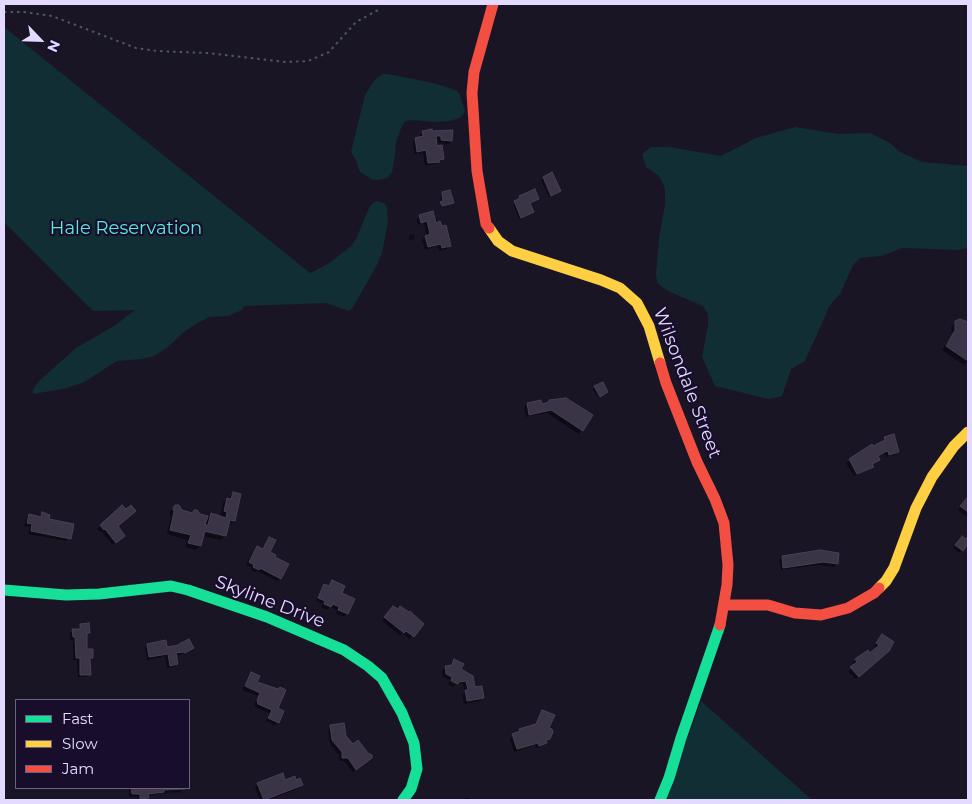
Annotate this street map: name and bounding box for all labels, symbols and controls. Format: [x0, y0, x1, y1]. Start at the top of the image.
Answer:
north arrow [15, 15, 65, 65]
text: N [43, 37, 64, 55]
park label: Hale Reservation [50, 218, 202, 240]
street label: Wilsondale Street [648, 305, 726, 461]
street label: Skyline Drive [212, 571, 328, 633]
legend [15, 699, 190, 789]
text: Fast [62, 709, 93, 728]
text: Slow [62, 734, 98, 753]
text: Jam [62, 759, 94, 778]

